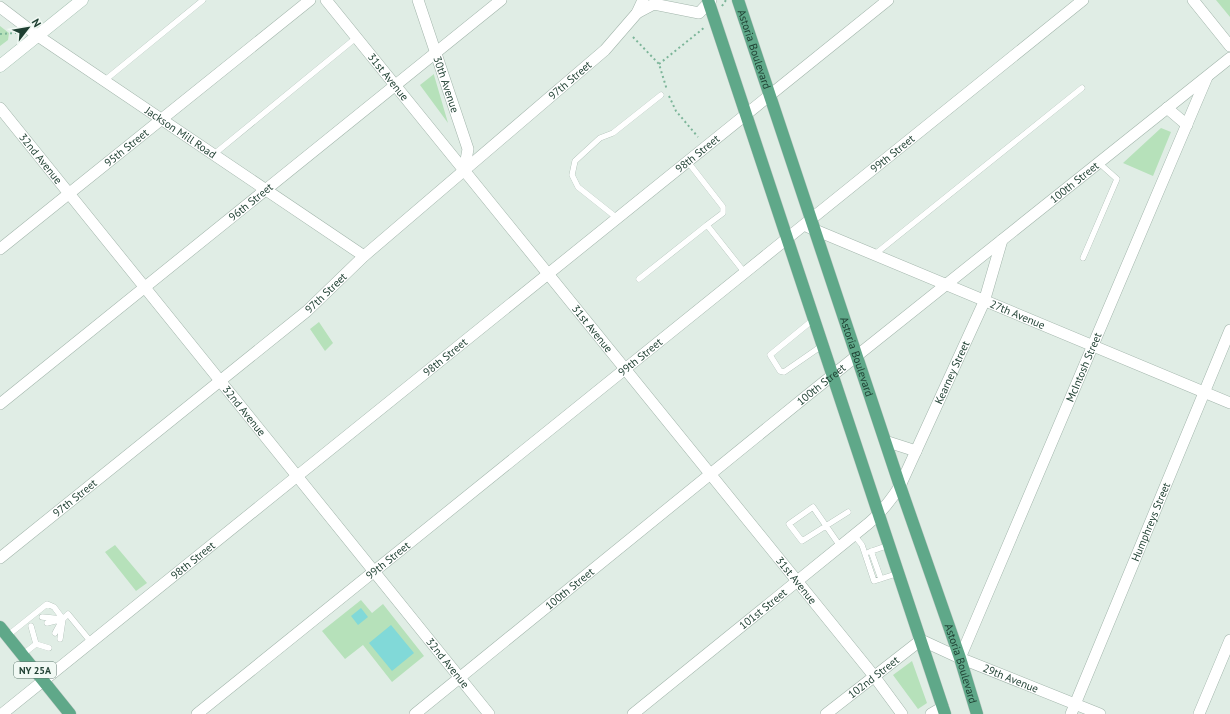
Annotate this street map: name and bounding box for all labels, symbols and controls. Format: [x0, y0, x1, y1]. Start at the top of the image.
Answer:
north arrow [8, 8, 48, 48]
street label: Astoria Boulevard [735, 8, 774, 91]
text: N [29, 16, 44, 30]
street label: 31st Avenue [365, 50, 412, 104]
street label: 30th Avenue [430, 54, 462, 115]
street label: 97th Street [545, 58, 595, 102]
street label: Jackson Mill Road [142, 103, 219, 161]
street label: 95th Street [101, 125, 151, 170]
street label: 32nd Avenue [16, 130, 66, 187]
street label: 98th Street [672, 131, 722, 176]
street label: 99th Street [867, 131, 917, 176]
street label: 100th Street [1047, 158, 1102, 206]
street label: 96th Street [226, 180, 276, 224]
street label: 97th Street [302, 269, 350, 316]
street label: 27th Avenue [988, 297, 1048, 332]
street label: 31st Avenue [569, 302, 616, 356]
street label: Astoria Boulevard [837, 315, 877, 398]
street label: McIntosh Street [1063, 330, 1105, 404]
street label: 98th Street [420, 335, 470, 379]
street label: 99th Street [615, 335, 665, 379]
street label: Kearney Street [931, 338, 973, 406]
street label: 100th Street [794, 360, 849, 408]
street label: 32nd Avenue [220, 383, 269, 439]
street label: 97th Street [50, 476, 100, 520]
street label: Humphreys Street [1128, 480, 1173, 563]
street label: 98th Street [168, 538, 218, 582]
street label: 99th Street [363, 538, 413, 582]
street label: 31st Avenue [773, 554, 820, 607]
street label: 100th Street [542, 564, 597, 613]
street label: 101st Street [736, 585, 790, 632]
street label: Astoria Boulevard [942, 622, 980, 705]
street label: 32nd Avenue [423, 635, 473, 691]
street label: 102nd Street [845, 653, 902, 701]
street label: 29th Avenue [981, 661, 1041, 696]
road number: NY 25A [14, 662, 56, 678]

